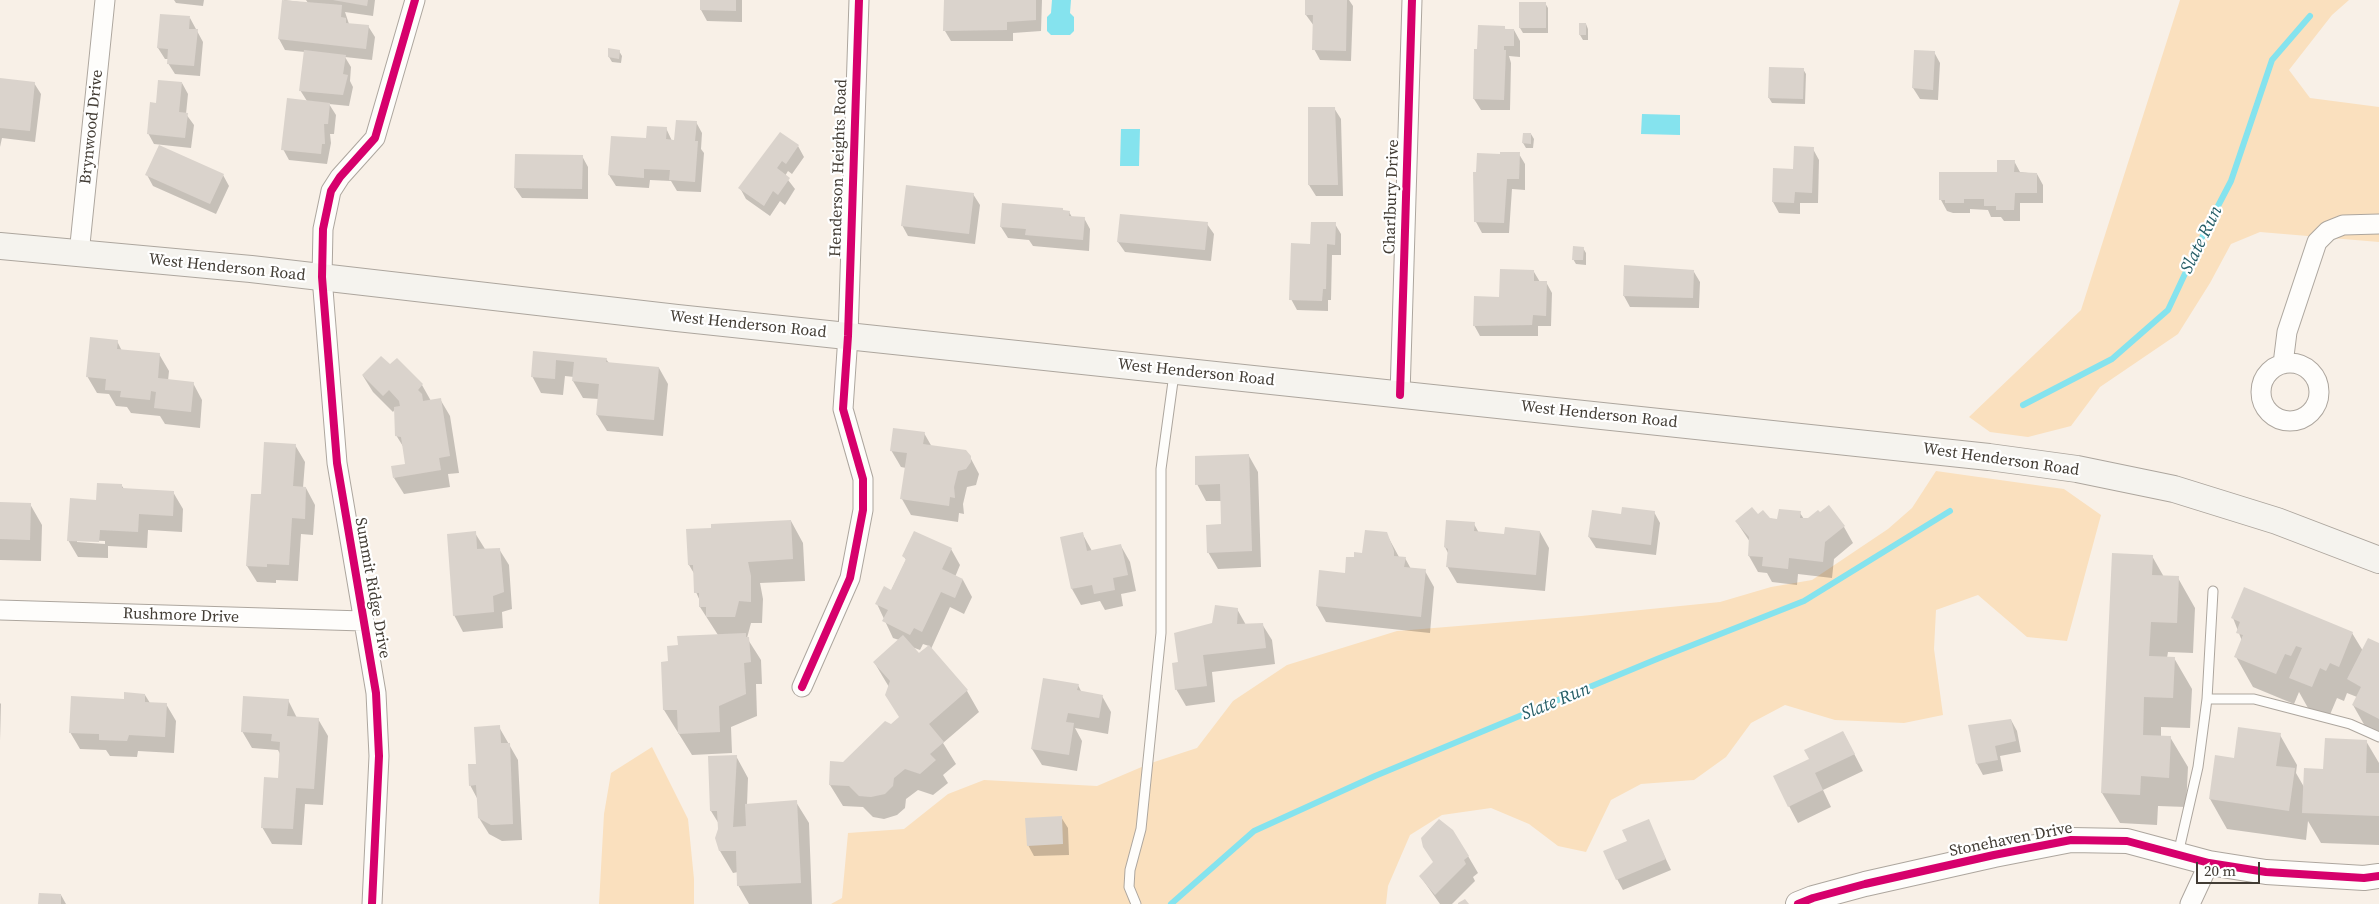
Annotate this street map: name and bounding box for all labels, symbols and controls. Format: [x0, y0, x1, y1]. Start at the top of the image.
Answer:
street label: Brynwood Drive [76, 69, 108, 185]
street label: Henderson Heights Road [826, 79, 852, 257]
street label: Charlbury Drive [1380, 139, 1404, 255]
water label: Slate Run [2176, 203, 2228, 277]
street label: West Henderson Road [148, 250, 306, 286]
street label: West Henderson Road [669, 307, 827, 343]
street label: West Henderson Road [1117, 355, 1275, 391]
street label: West Henderson Road [1520, 397, 1678, 433]
street label: West Henderson Road [1922, 440, 2080, 480]
street label: Summit Ridge Drive [350, 516, 394, 660]
street label: Rushmore Drive [123, 604, 239, 628]
water label: Slate Run [1518, 678, 1594, 726]
street label: Stonehaven Drive [1948, 819, 2074, 861]
scale bar [2199, 852, 2263, 884]
text: 20 m [2204, 860, 2236, 881]

